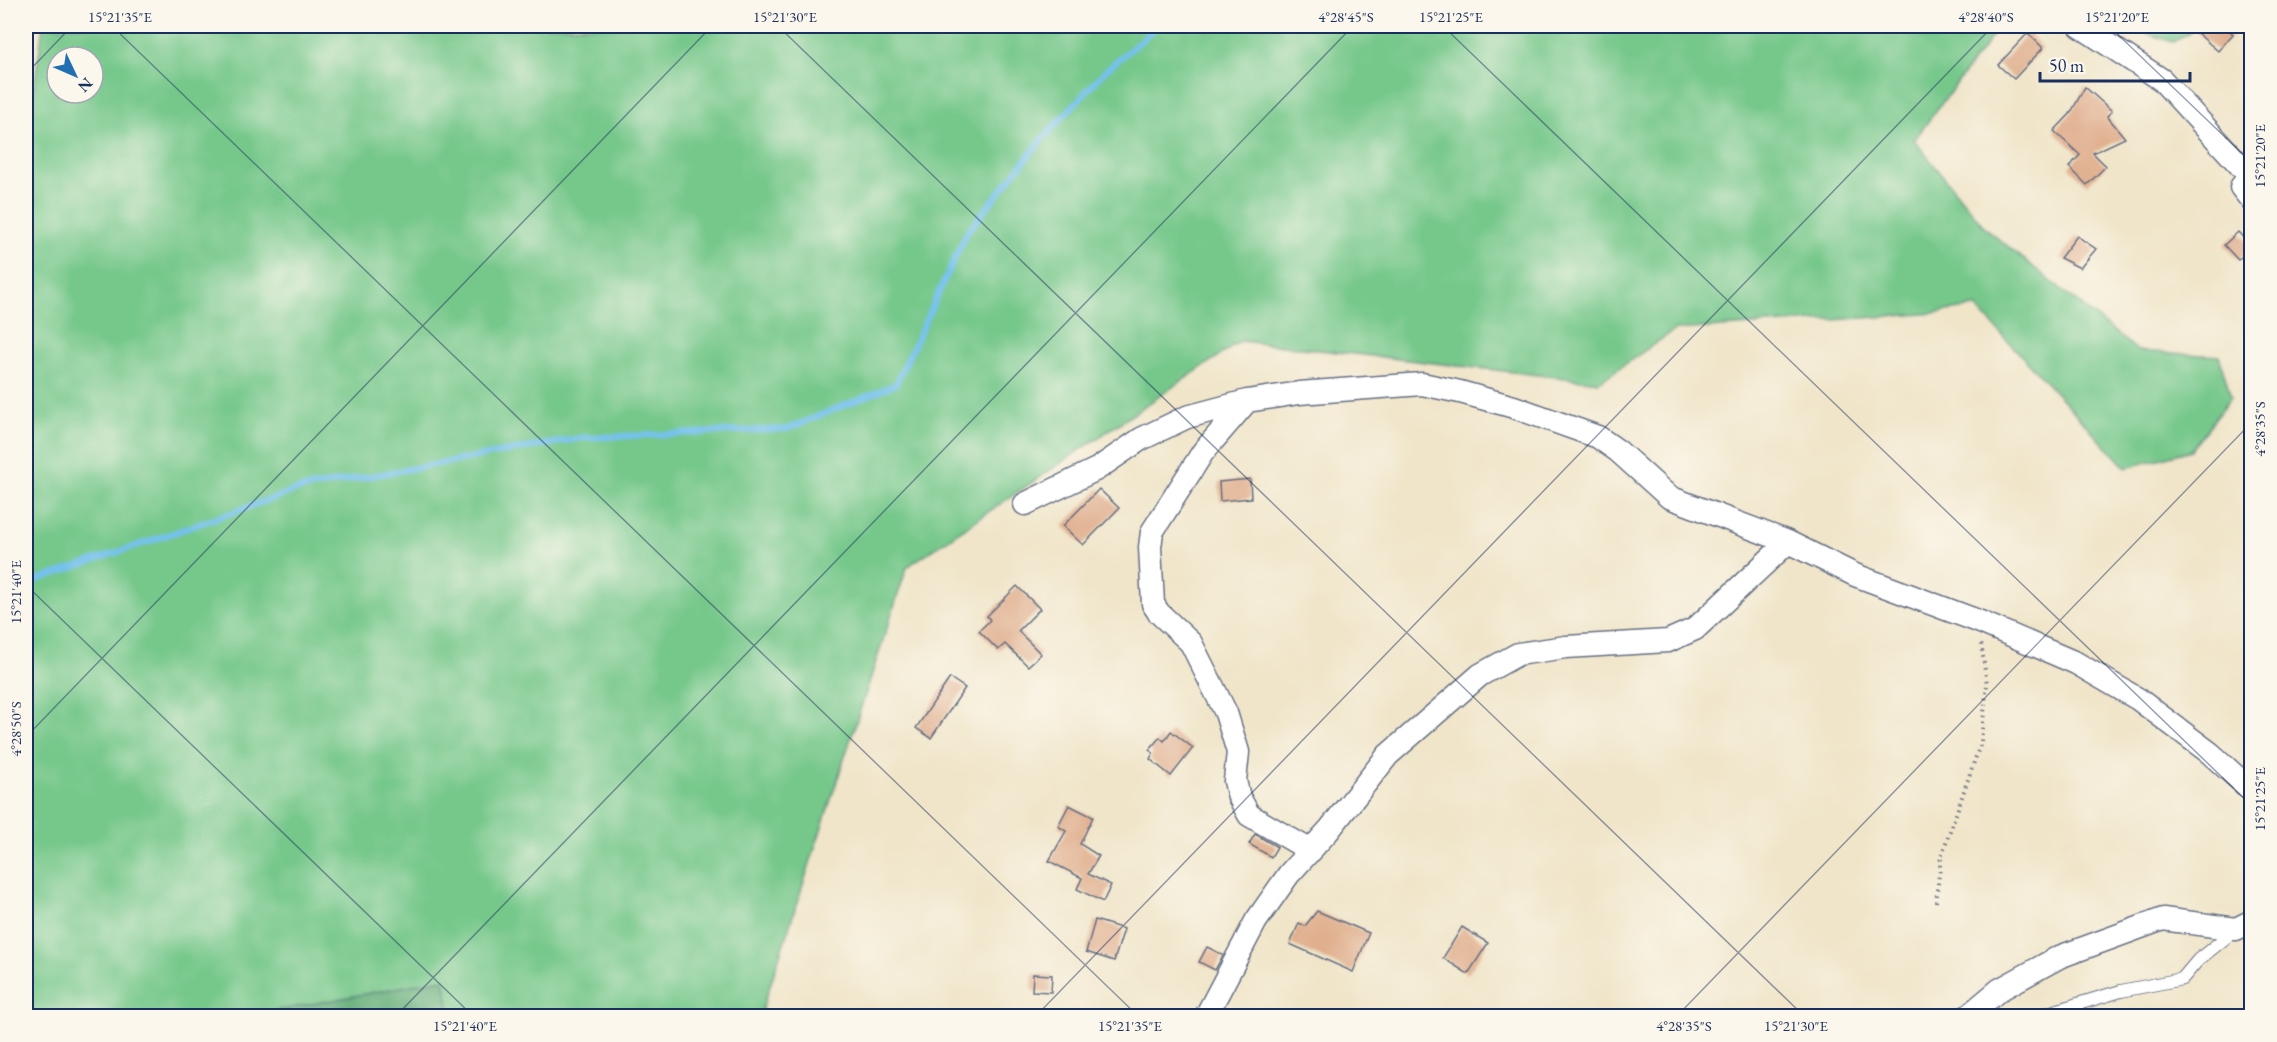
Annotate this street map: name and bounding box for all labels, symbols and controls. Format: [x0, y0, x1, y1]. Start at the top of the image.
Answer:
text: 15°21'35"E [88, 7, 153, 26]
text: 15°21'30"E [753, 7, 818, 26]
text: 4°28'45"S [1318, 7, 1374, 26]
text: 15°21'25"E [1419, 7, 1484, 26]
text: 4°28'40"S [1958, 7, 2014, 26]
text: 15°21'20"E [2085, 7, 2150, 26]
north arrow [45, 45, 105, 105]
scale bar [2040, 45, 2190, 83]
text: 50 m [2049, 54, 2084, 77]
text: N [73, 73, 97, 97]
text: 15°21'20"E [2250, 123, 2269, 188]
text: 4°28'35"S [2250, 401, 2269, 457]
text: 15°21'40"E [6, 559, 25, 624]
text: 4°28'50"S [6, 701, 25, 757]
text: 15°21'25"E [2250, 766, 2269, 831]
text: 15°21'40"E [433, 1016, 498, 1035]
text: 15°21'35"E [1098, 1016, 1163, 1035]
text: 4°28'35"S [1656, 1016, 1712, 1035]
text: 15°21'30"E [1764, 1016, 1829, 1035]

